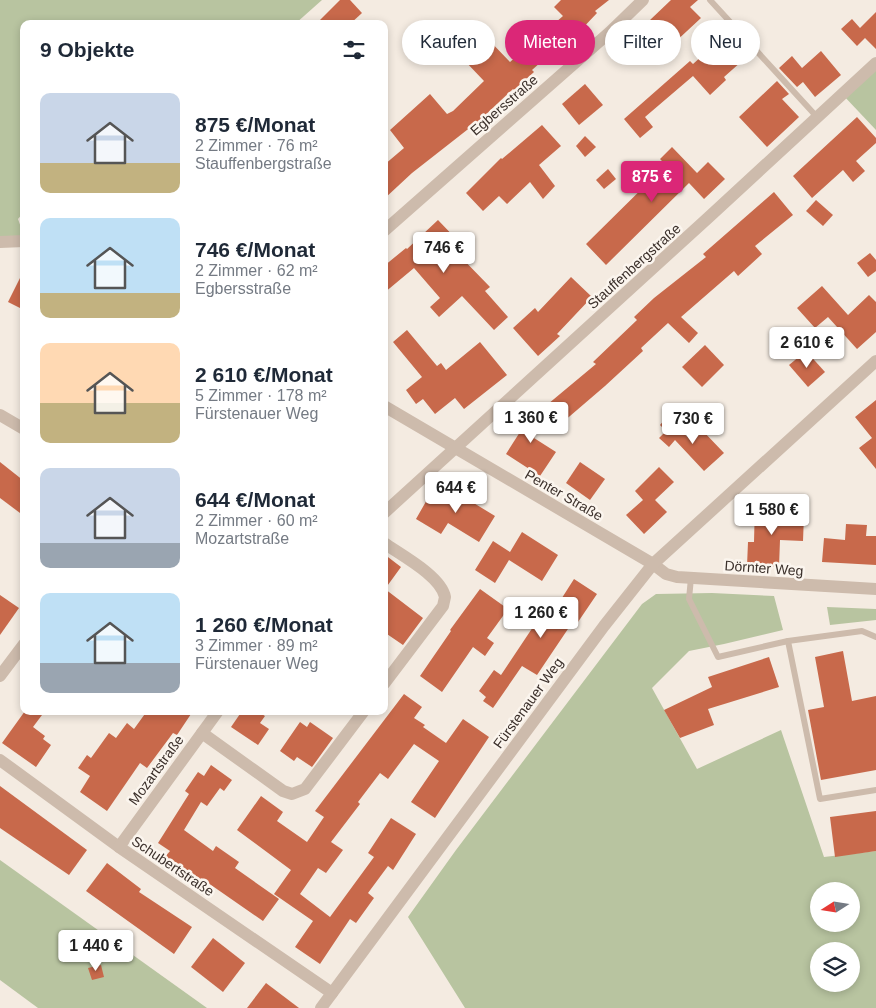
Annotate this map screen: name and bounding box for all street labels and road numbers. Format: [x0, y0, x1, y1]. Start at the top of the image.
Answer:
street label: Egbersstraße [467, 71, 541, 139]
street label: Stauffenbergstraße [584, 220, 684, 312]
street label: Penter Straße [522, 466, 606, 524]
street label: Dörnter Weg [724, 557, 804, 579]
street label: Fürstenauer Weg [490, 655, 566, 751]
street label: Mozartstraße [125, 732, 187, 808]
street label: Schubertstraße [129, 833, 217, 900]

